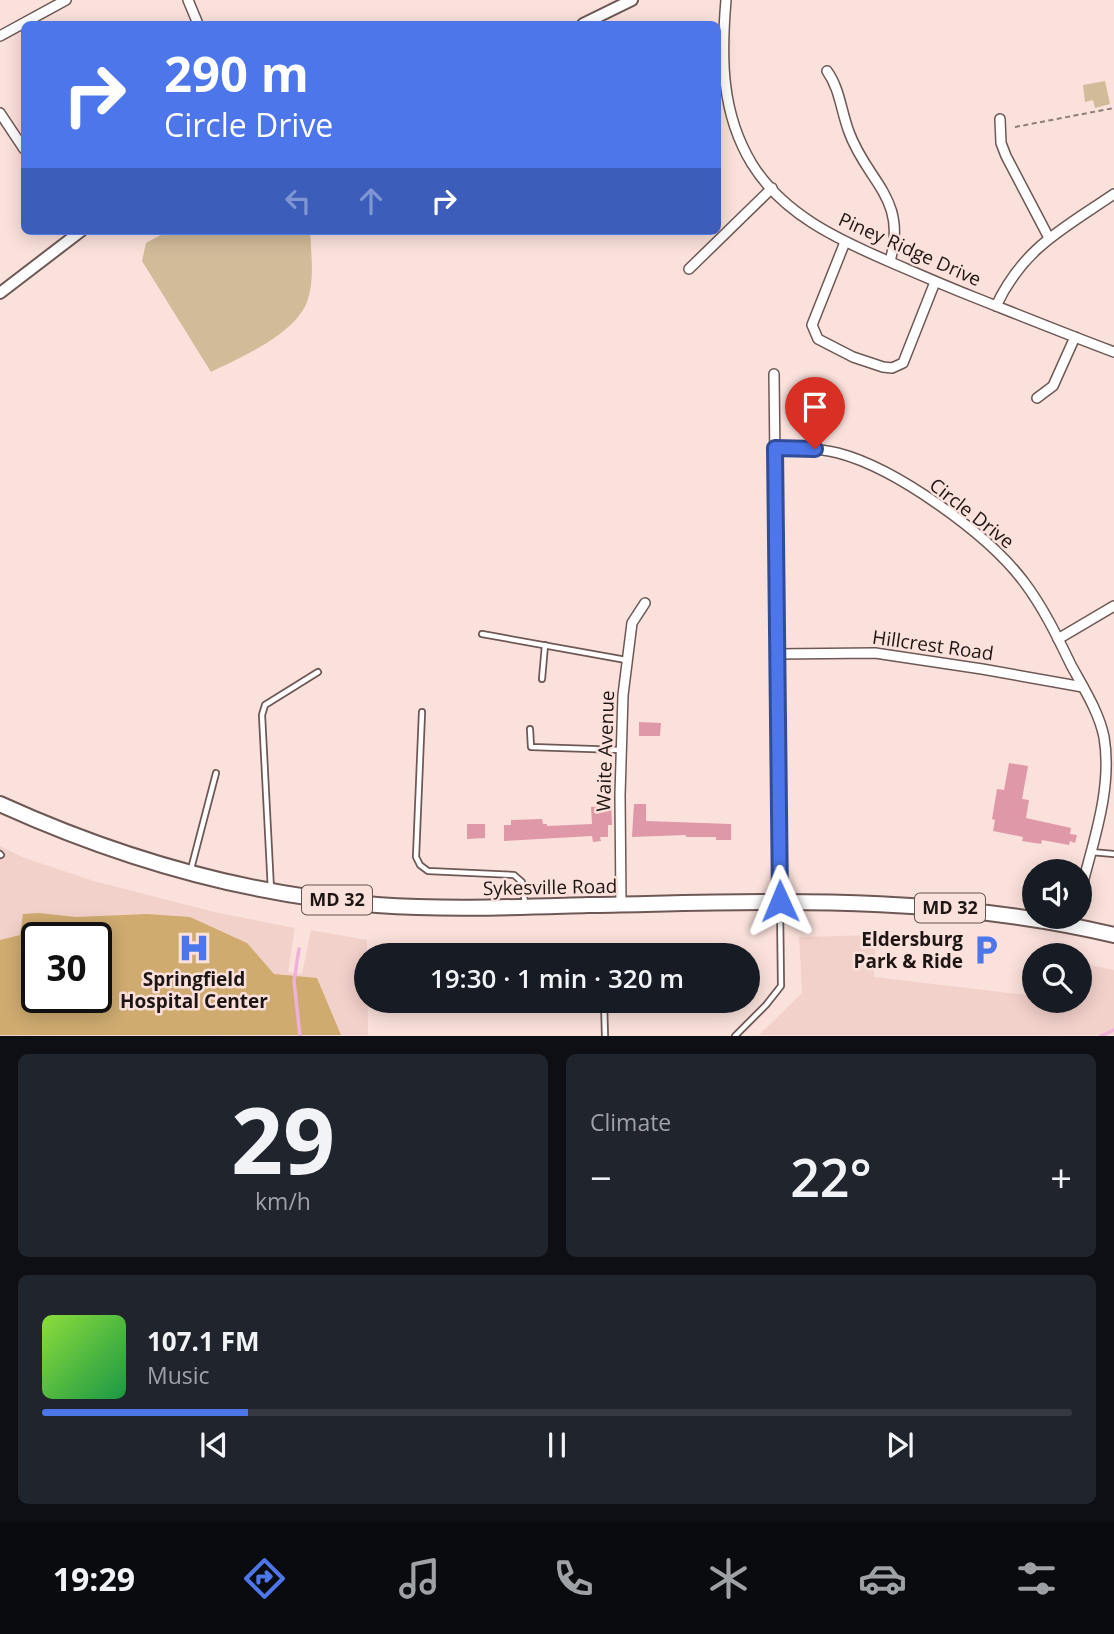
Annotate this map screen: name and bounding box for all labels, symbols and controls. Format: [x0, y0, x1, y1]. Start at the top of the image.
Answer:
text: 290 m [164, 40, 309, 106]
icon: right [49, 49, 140, 140]
text: Circle Drive [164, 103, 333, 146]
icon: left [279, 182, 317, 220]
icon: ahead [352, 182, 390, 220]
icon: right [425, 182, 463, 220]
street label: Piney Ridge Drive [835, 206, 985, 292]
pin [785, 377, 845, 449]
icon: arrive [796, 388, 834, 426]
street label: Circle Drive [924, 472, 1020, 554]
street label: Hillcrest Road [871, 624, 995, 666]
street label: Waite Avenue [590, 690, 620, 812]
map controls [1022, 859, 1092, 1013]
button: sound [1022, 859, 1092, 929]
position arrow [743, 864, 817, 938]
street label: Sykesville Road [483, 873, 617, 901]
road number: MD 32 [302, 886, 372, 915]
road number: MD 32 [915, 894, 985, 923]
speed limit sign: 30 [21, 922, 112, 1013]
place label: Eldersburg Park & Ride [853, 926, 963, 974]
hospital icon: Springfield Hospital Center [177, 931, 211, 965]
parking icon: Eldersburg Park & Ride [969, 933, 1003, 967]
button: search [1022, 943, 1092, 1013]
text: 19:30 · 1 min · 320 m [430, 960, 684, 996]
place label: Springfield Hospital Center [120, 966, 268, 1014]
text: 29 [231, 1077, 335, 1201]
text: Climate [590, 1106, 671, 1138]
text: 22° [790, 1141, 872, 1212]
text: − [590, 1151, 612, 1203]
text: + [1050, 1151, 1072, 1203]
text: km/h [255, 1185, 311, 1217]
text: 107.1 FM [147, 1323, 259, 1359]
text: Music [147, 1359, 210, 1391]
icon: previous [195, 1426, 233, 1464]
icon: pause [538, 1426, 576, 1464]
icon: next [881, 1426, 919, 1464]
icon: directions [240, 1554, 289, 1603]
icon: music [395, 1554, 444, 1603]
icon: phone [549, 1554, 598, 1603]
icon: climate [704, 1554, 753, 1603]
icon: car [858, 1554, 907, 1603]
icon: filters [1012, 1554, 1061, 1603]
text: 19:29 [53, 1557, 135, 1600]

